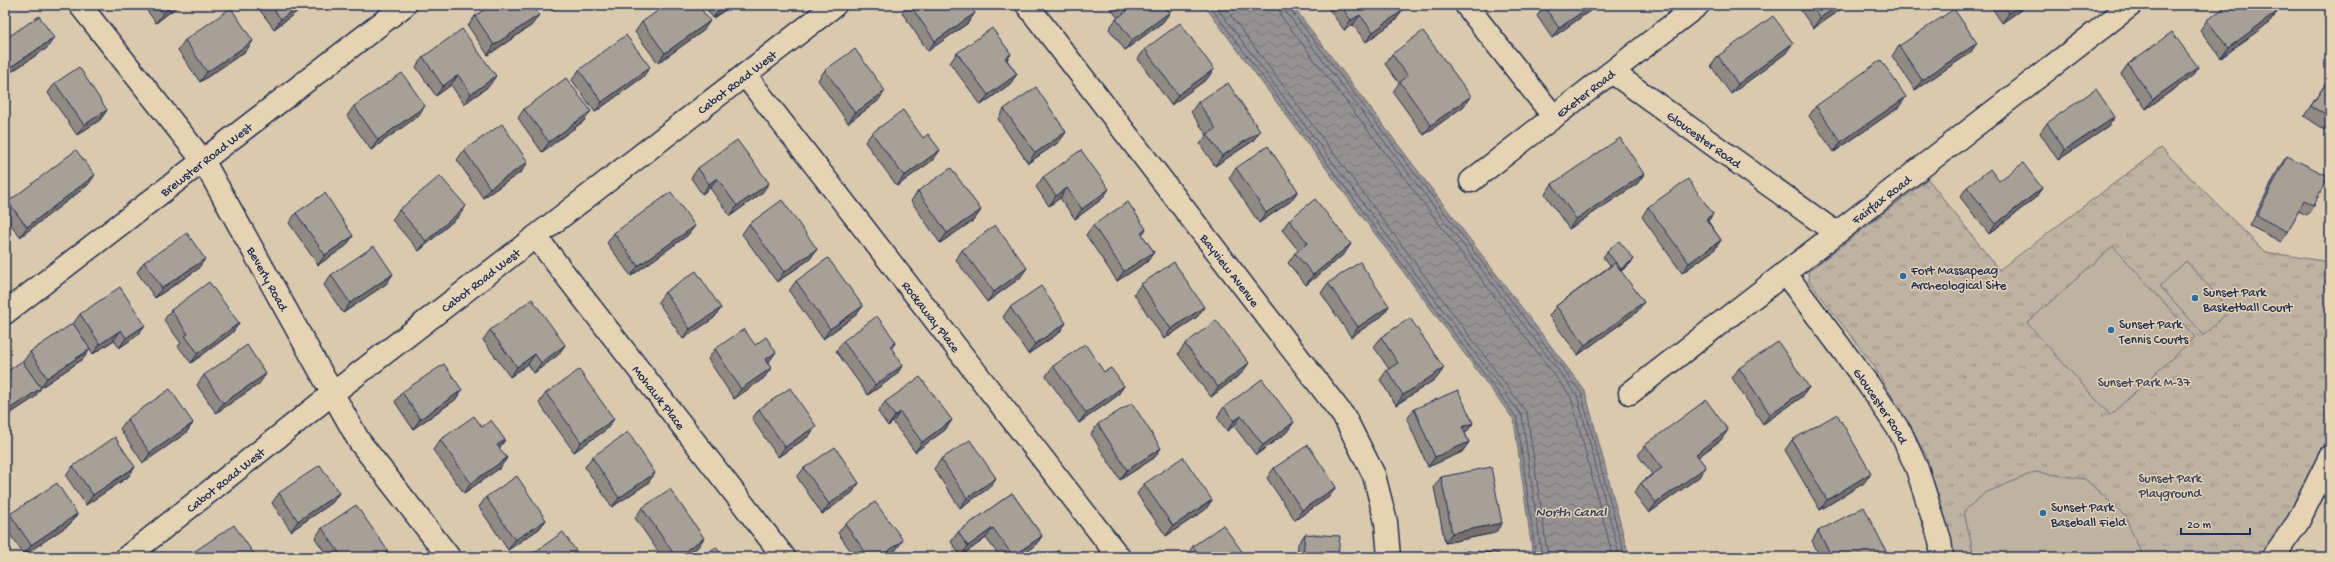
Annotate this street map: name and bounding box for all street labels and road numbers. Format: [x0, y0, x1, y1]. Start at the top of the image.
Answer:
street label: Cabot Road West [695, 47, 782, 119]
street label: Exeter Road [1554, 67, 1620, 122]
street label: Gloucester Road [1663, 109, 1744, 173]
street label: Brewster Road West [157, 119, 257, 201]
street label: Fairfax Road [1849, 172, 1916, 229]
street label: Bayview Avenue [1195, 231, 1262, 311]
street label: Beverly Road [242, 244, 291, 315]
street label: Cabot Road West [439, 245, 525, 317]
street label: Rockaway Place [898, 279, 963, 356]
street label: Mohawk Place [628, 363, 688, 434]
street label: Gloucester Road [1849, 366, 1910, 448]
street label: Cabot Road West [184, 444, 270, 517]

